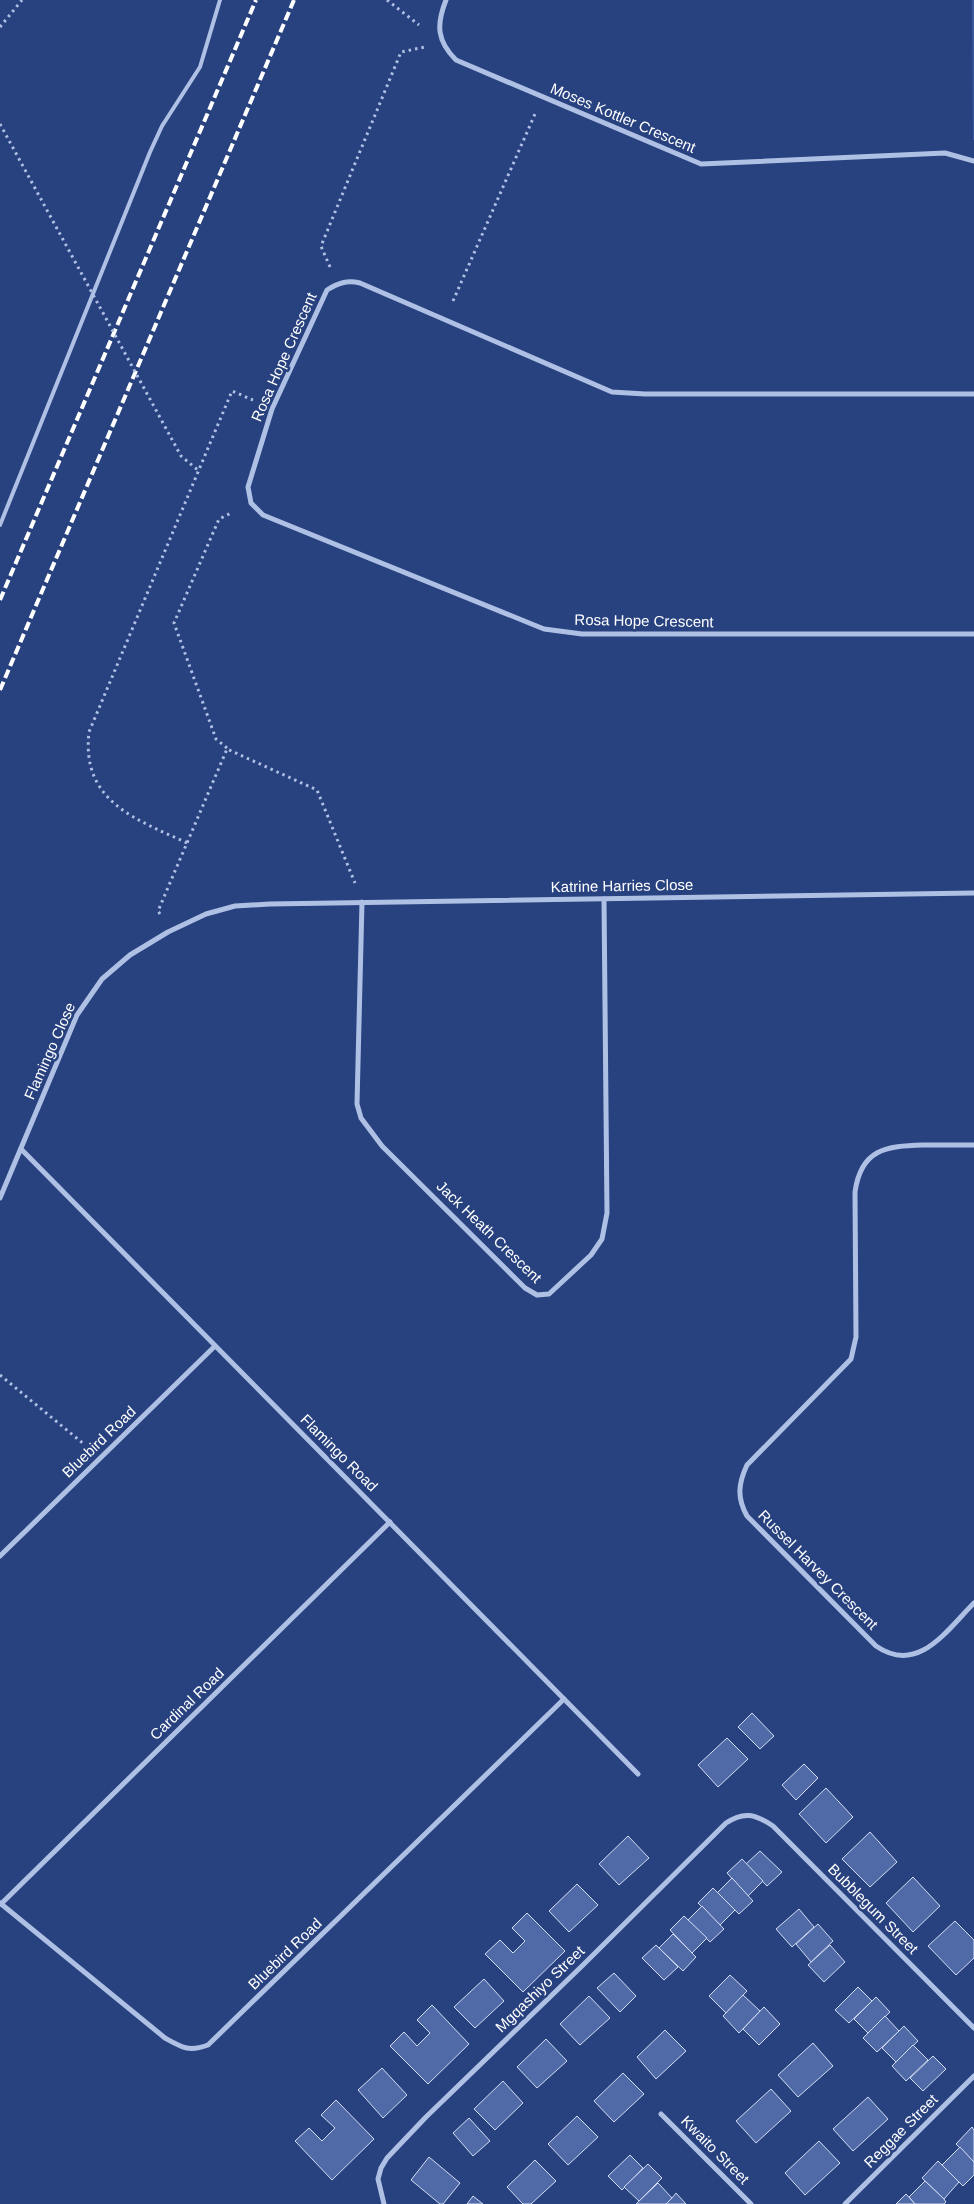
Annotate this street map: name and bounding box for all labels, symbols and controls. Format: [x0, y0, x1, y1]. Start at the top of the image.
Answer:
street label: Moses Kottler Crescent [548, 79, 699, 156]
street label: Rosa Hope Crescent [247, 289, 320, 424]
street label: Rosa Hope Crescent [574, 611, 715, 630]
street label: Katrine Harries Close [551, 876, 693, 895]
street label: Flamingo Close [21, 1000, 79, 1102]
street label: Jack Heath Crescent [433, 1177, 546, 1287]
street label: Bluebird Road [59, 1403, 139, 1481]
street label: Flamingo Road [297, 1411, 381, 1495]
street label: Russel Harvey Crescent [755, 1506, 882, 1633]
street label: Cardinal Road [146, 1664, 227, 1743]
street label: Bubblegum Street [825, 1860, 922, 1958]
street label: Bluebird Road [245, 1915, 325, 1993]
street label: Mgqashiyo Street [492, 1941, 588, 2035]
street label: Reggae Street [860, 2090, 941, 2171]
street label: Kwaito Street [678, 2112, 753, 2188]

